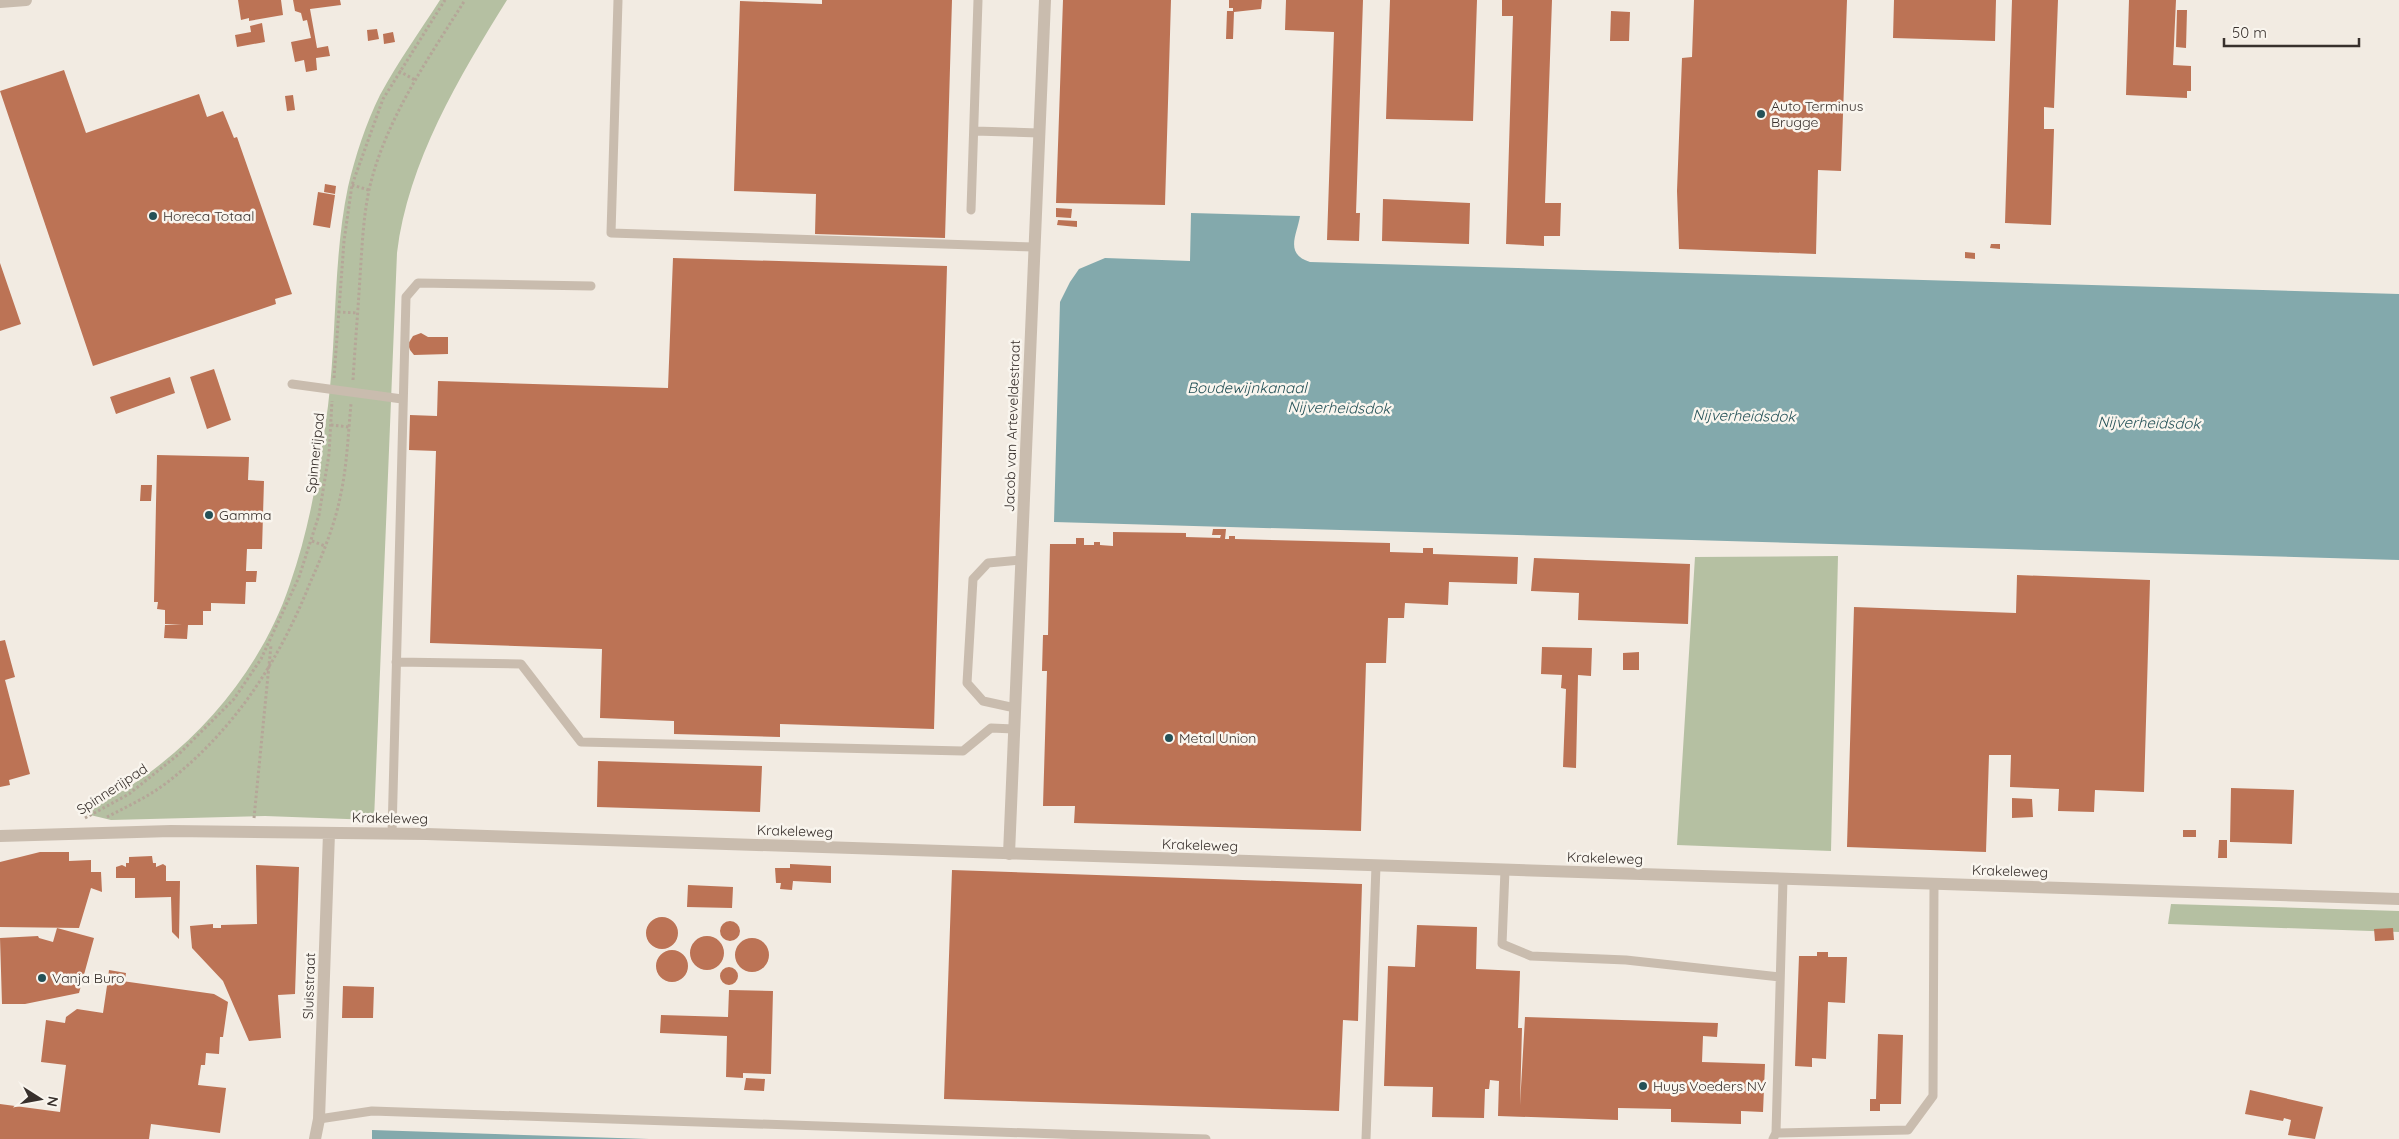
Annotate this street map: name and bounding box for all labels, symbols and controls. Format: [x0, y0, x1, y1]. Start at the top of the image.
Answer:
scale bar [2224, 15, 2359, 47]
text: 50 m [2232, 23, 2267, 42]
place label: Auto Terminus Brugge [1771, 97, 1863, 131]
marker: Auto Terminus Brugge [1755, 108, 1767, 120]
place label: Horeca Totaal [163, 207, 254, 225]
marker: Horeca Totaal [147, 210, 159, 222]
street label: Jacob van Arteveldestraat [1000, 339, 1024, 512]
water label: Boudewijnkanaal [1187, 378, 1308, 397]
water label: Nijverheidsdok [1287, 397, 1393, 418]
water label: Nijverheidsdok [1692, 405, 1798, 426]
street label: Spinnerijpad [302, 412, 328, 494]
water label: Nijverheidsdok [2097, 412, 2203, 433]
place label: Gamma [219, 506, 271, 524]
marker: Gamma [203, 509, 215, 521]
place label: Metal Union [1179, 729, 1256, 747]
marker: Metal Union [1163, 732, 1175, 744]
street label: Spinnerijpad [73, 759, 151, 819]
street label: Krakeleweg [352, 808, 428, 828]
street label: Krakeleweg [757, 821, 833, 841]
street label: Krakeleweg [1162, 835, 1238, 855]
street label: Krakeleweg [1567, 848, 1643, 868]
street label: Krakeleweg [1972, 861, 2048, 881]
street label: Sluisstraat [299, 952, 319, 1020]
place label: Vanja Buro [52, 969, 124, 987]
marker: Vanja Buro [36, 972, 48, 984]
north arrow [15, 1074, 65, 1124]
place label: Huys Voeders NV [1653, 1077, 1766, 1095]
marker: Huys Voeders NV [1637, 1080, 1649, 1092]
text: N [43, 1095, 63, 1108]

